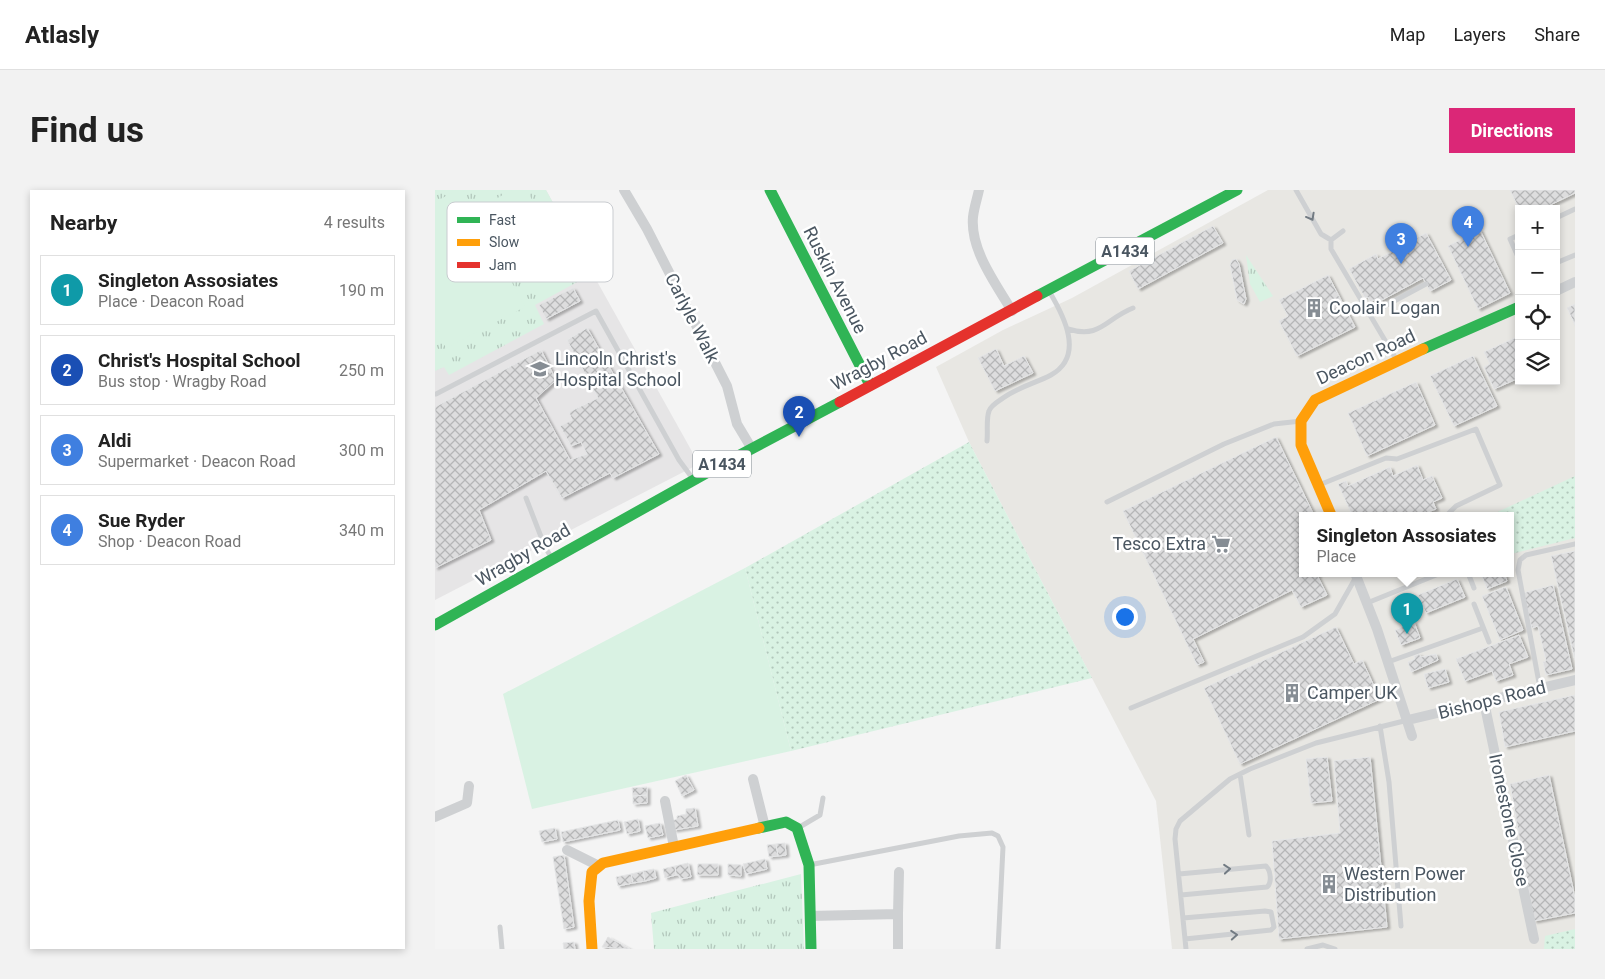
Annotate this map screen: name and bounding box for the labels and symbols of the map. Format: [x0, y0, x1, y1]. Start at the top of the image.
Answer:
legend [447, 202, 613, 282]
pin: 4 [1452, 206, 1484, 247]
text: Fast [489, 212, 516, 228]
one-way arrow [1305, 212, 1315, 221]
street label: Ruskin Avenue [800, 223, 871, 337]
pin: 3 [1385, 223, 1417, 264]
text: Slow [489, 234, 520, 250]
road number: A1434 [1096, 238, 1154, 264]
text: Jam [489, 257, 517, 273]
street label: Carlyle Walk [661, 269, 724, 367]
building icon: Coolair Logan [1303, 297, 1325, 319]
place label: Coolair Logan [1329, 297, 1440, 318]
street label: Deacon Road [1313, 325, 1419, 389]
street label: Wragby Road [827, 326, 930, 395]
place label: Lincoln Christ's Hospital School [555, 348, 681, 390]
school or university icon: Lincoln Christ's Hospital School [529, 358, 551, 380]
pin: 2 [783, 396, 815, 437]
road number: A1434 [693, 450, 751, 478]
street label: Wragby Road [472, 519, 574, 590]
place label: Tesco Extra [1113, 533, 1206, 554]
supermarket icon: Tesco Extra [1210, 533, 1232, 555]
pin: 1 [1391, 593, 1423, 634]
your location [1112, 604, 1138, 630]
street label: Bishops Road [1436, 676, 1548, 723]
building icon: Camper UK [1281, 682, 1303, 704]
place label: Camper UK [1307, 682, 1398, 703]
street label: Ironestone Close [1485, 752, 1534, 888]
place label: Western Power Distribution [1344, 863, 1465, 905]
one-way arrow [1224, 864, 1232, 875]
building icon: Western Power Distribution [1318, 873, 1340, 895]
one-way arrow [1230, 929, 1238, 940]

